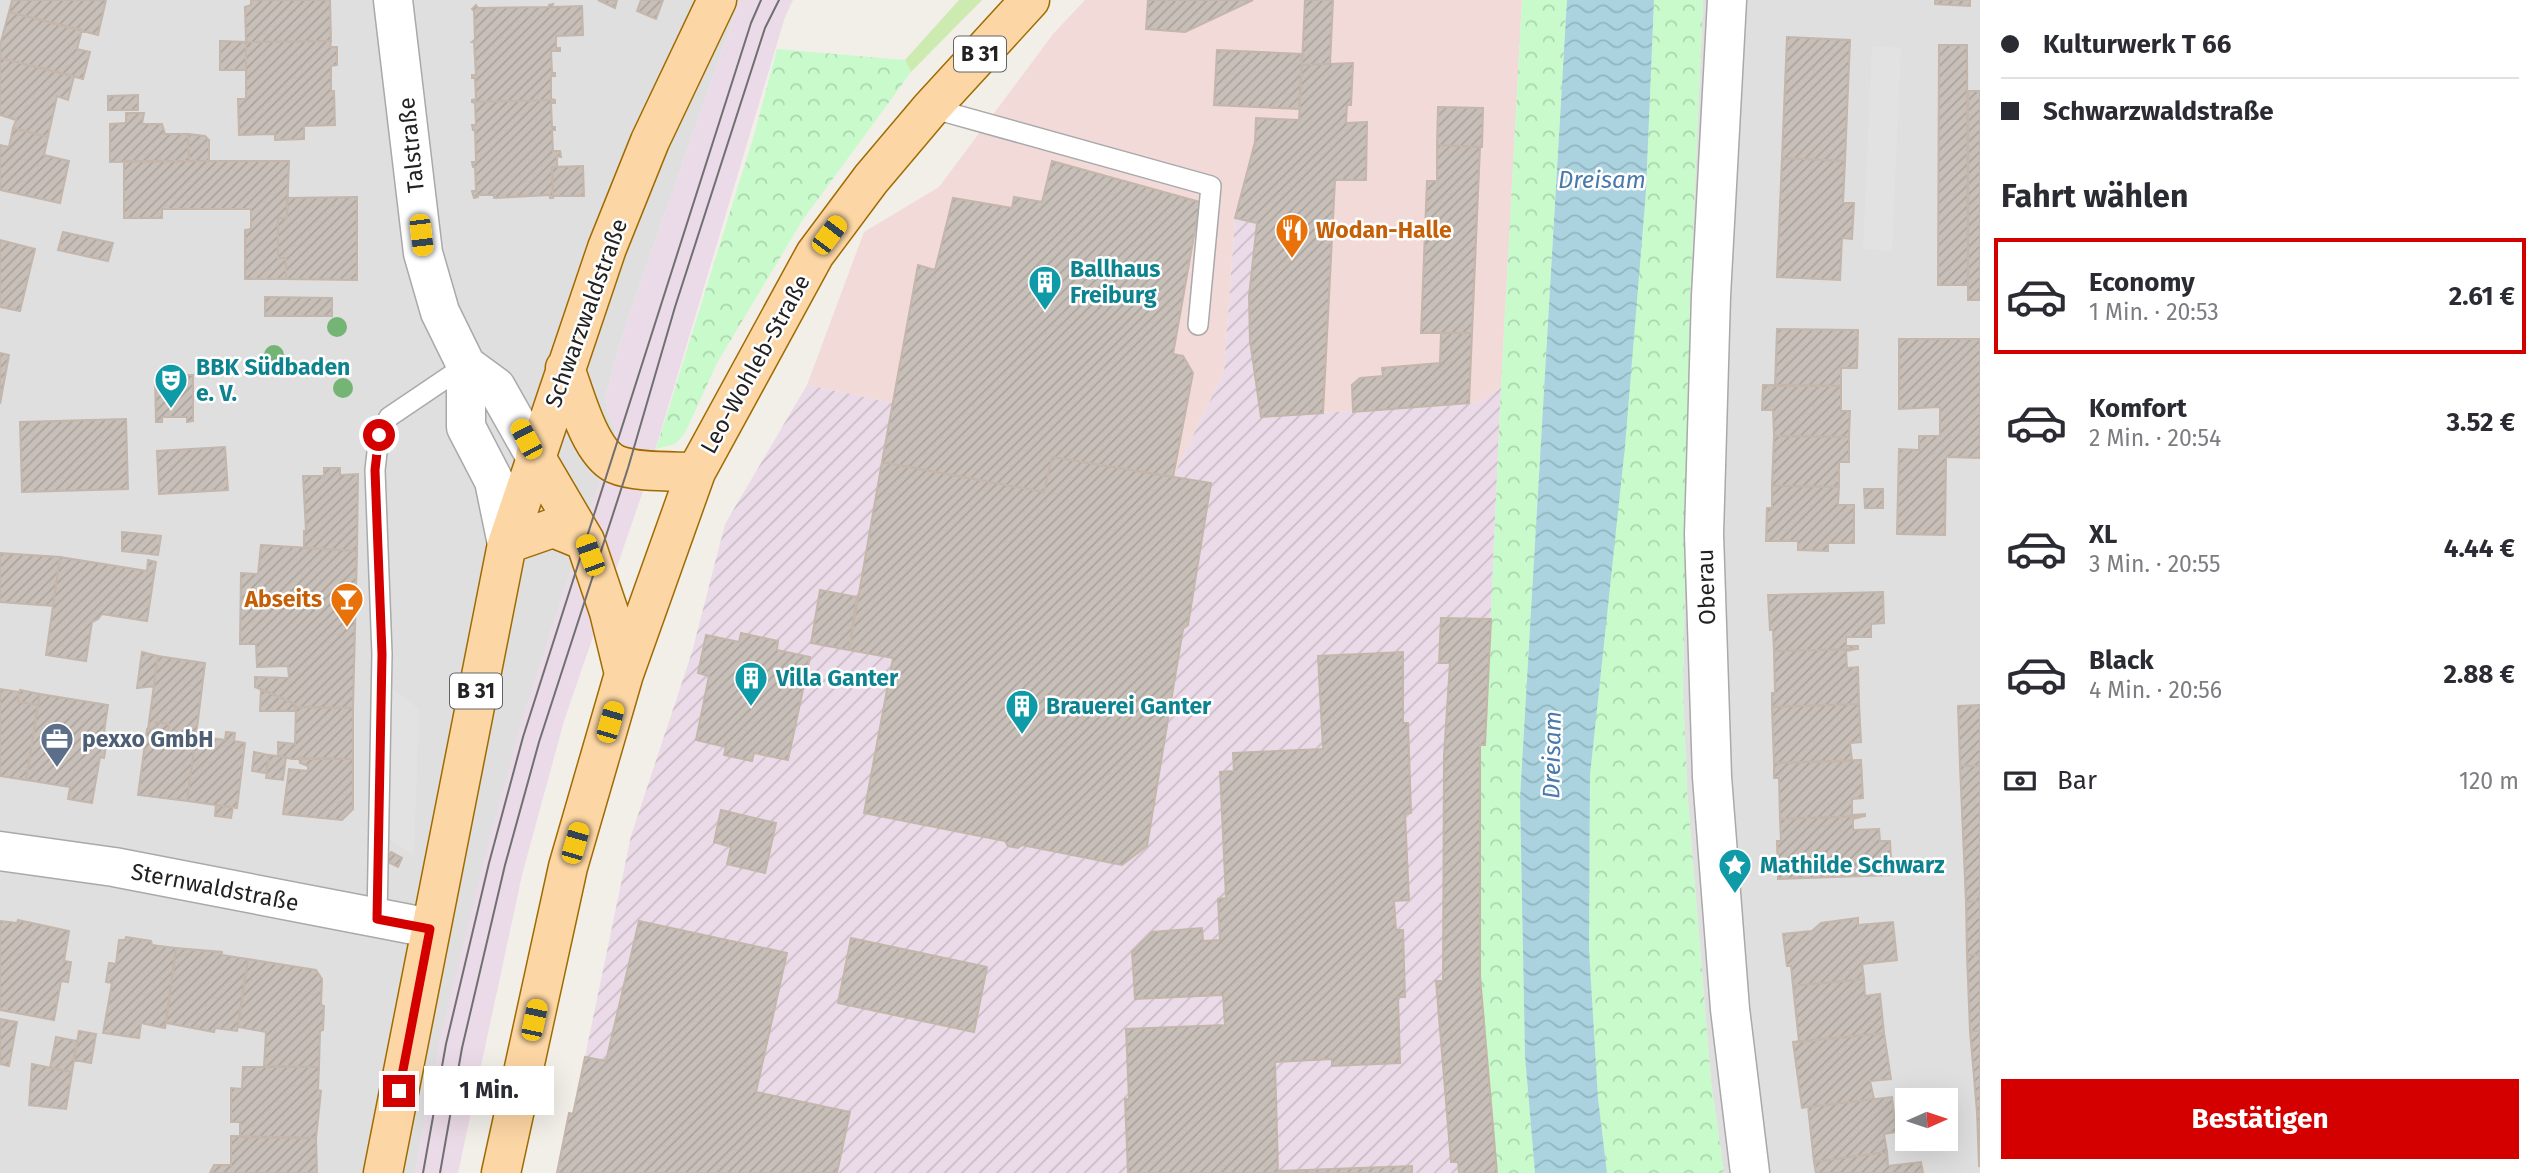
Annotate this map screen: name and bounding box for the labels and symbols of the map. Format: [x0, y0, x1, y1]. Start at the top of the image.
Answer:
road number: B 31 [954, 36, 1006, 72]
street label: Talstraße [392, 96, 430, 194]
water label: Dreisam [1558, 166, 1646, 194]
restaurant icon: Wodan-Halle [1273, 211, 1311, 260]
car [808, 212, 851, 258]
car [409, 213, 434, 257]
street label: Schwarzwaldstraße [539, 215, 633, 411]
place label: Wodan-Halle [1316, 216, 1452, 244]
place label: Ballhaus Freiburg [1070, 255, 1160, 309]
building icon: Ballhaus Freiburg [1026, 263, 1064, 312]
street label: Leo-Wohleb-Straße [694, 270, 816, 458]
place label: BBK Südbaden e. V. [196, 353, 350, 407]
theatre icon: BBK Südbaden e. V. [152, 361, 190, 410]
car [507, 416, 546, 462]
route start [363, 419, 395, 451]
car [573, 532, 608, 578]
street label: Oberau [1691, 548, 1721, 626]
bar icon: Abseits [328, 580, 366, 629]
place label: Abseits [243, 585, 322, 613]
building icon: Villa Ganter [732, 659, 770, 708]
place label: Villa Ganter [775, 664, 899, 692]
road number: B 31 [450, 674, 502, 708]
building icon: Brauerei Ganter [1003, 687, 1041, 736]
place label: Brauerei Ganter [1046, 692, 1212, 720]
car [595, 699, 626, 745]
water label: Dreisam [1537, 711, 1567, 799]
office icon: pexxo GmbH [38, 720, 76, 769]
place label: pexxo GmbH [82, 725, 214, 753]
car [560, 820, 591, 866]
place icon: Mathilde Schwarz [1716, 846, 1754, 895]
place label: Mathilde Schwarz [1760, 851, 1945, 879]
street label: Sternwaldstraße [129, 857, 301, 917]
car [520, 997, 549, 1043]
callout: 1 Min. [424, 1066, 553, 1116]
route end [383, 1075, 415, 1107]
north arrow [1895, 1088, 1958, 1152]

